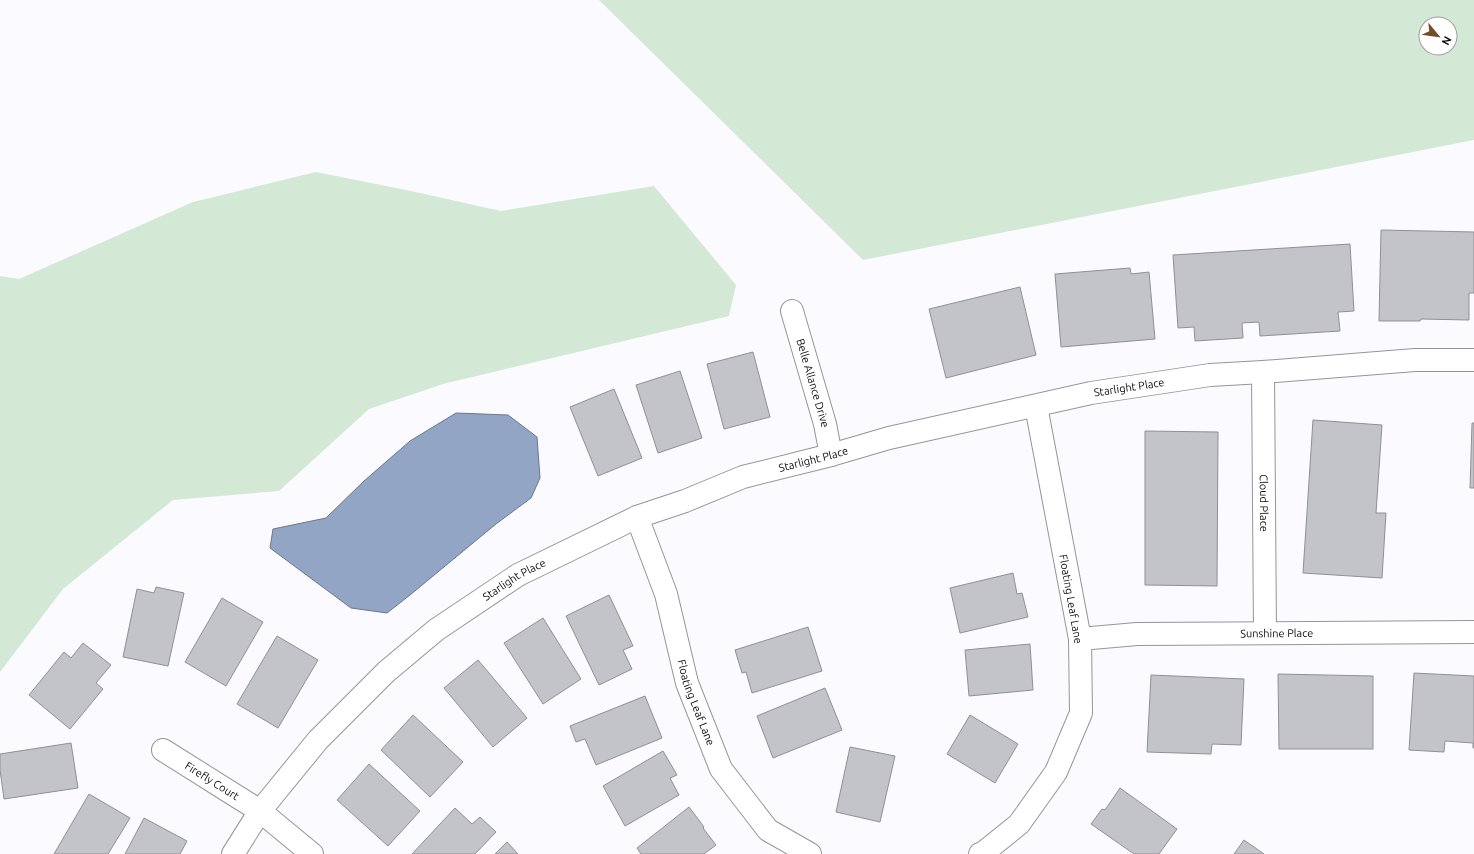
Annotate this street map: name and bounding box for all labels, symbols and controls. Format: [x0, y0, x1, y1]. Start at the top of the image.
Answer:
north arrow [1418, 16, 1458, 56]
text: N [1440, 34, 1454, 47]
street label: Belle Allance Drive [794, 337, 832, 428]
street label: Starlight Place [1093, 376, 1165, 399]
street label: Starlight Place [777, 444, 850, 474]
street label: Cloud Place [1258, 474, 1270, 532]
street label: Floating Leaf Lane [1057, 553, 1085, 645]
street label: Starlight Place [480, 556, 548, 603]
street label: Sunshine Place [1240, 627, 1313, 639]
street label: Floating Leaf Lane [676, 658, 717, 747]
street label: Firefly Court [183, 759, 242, 803]

